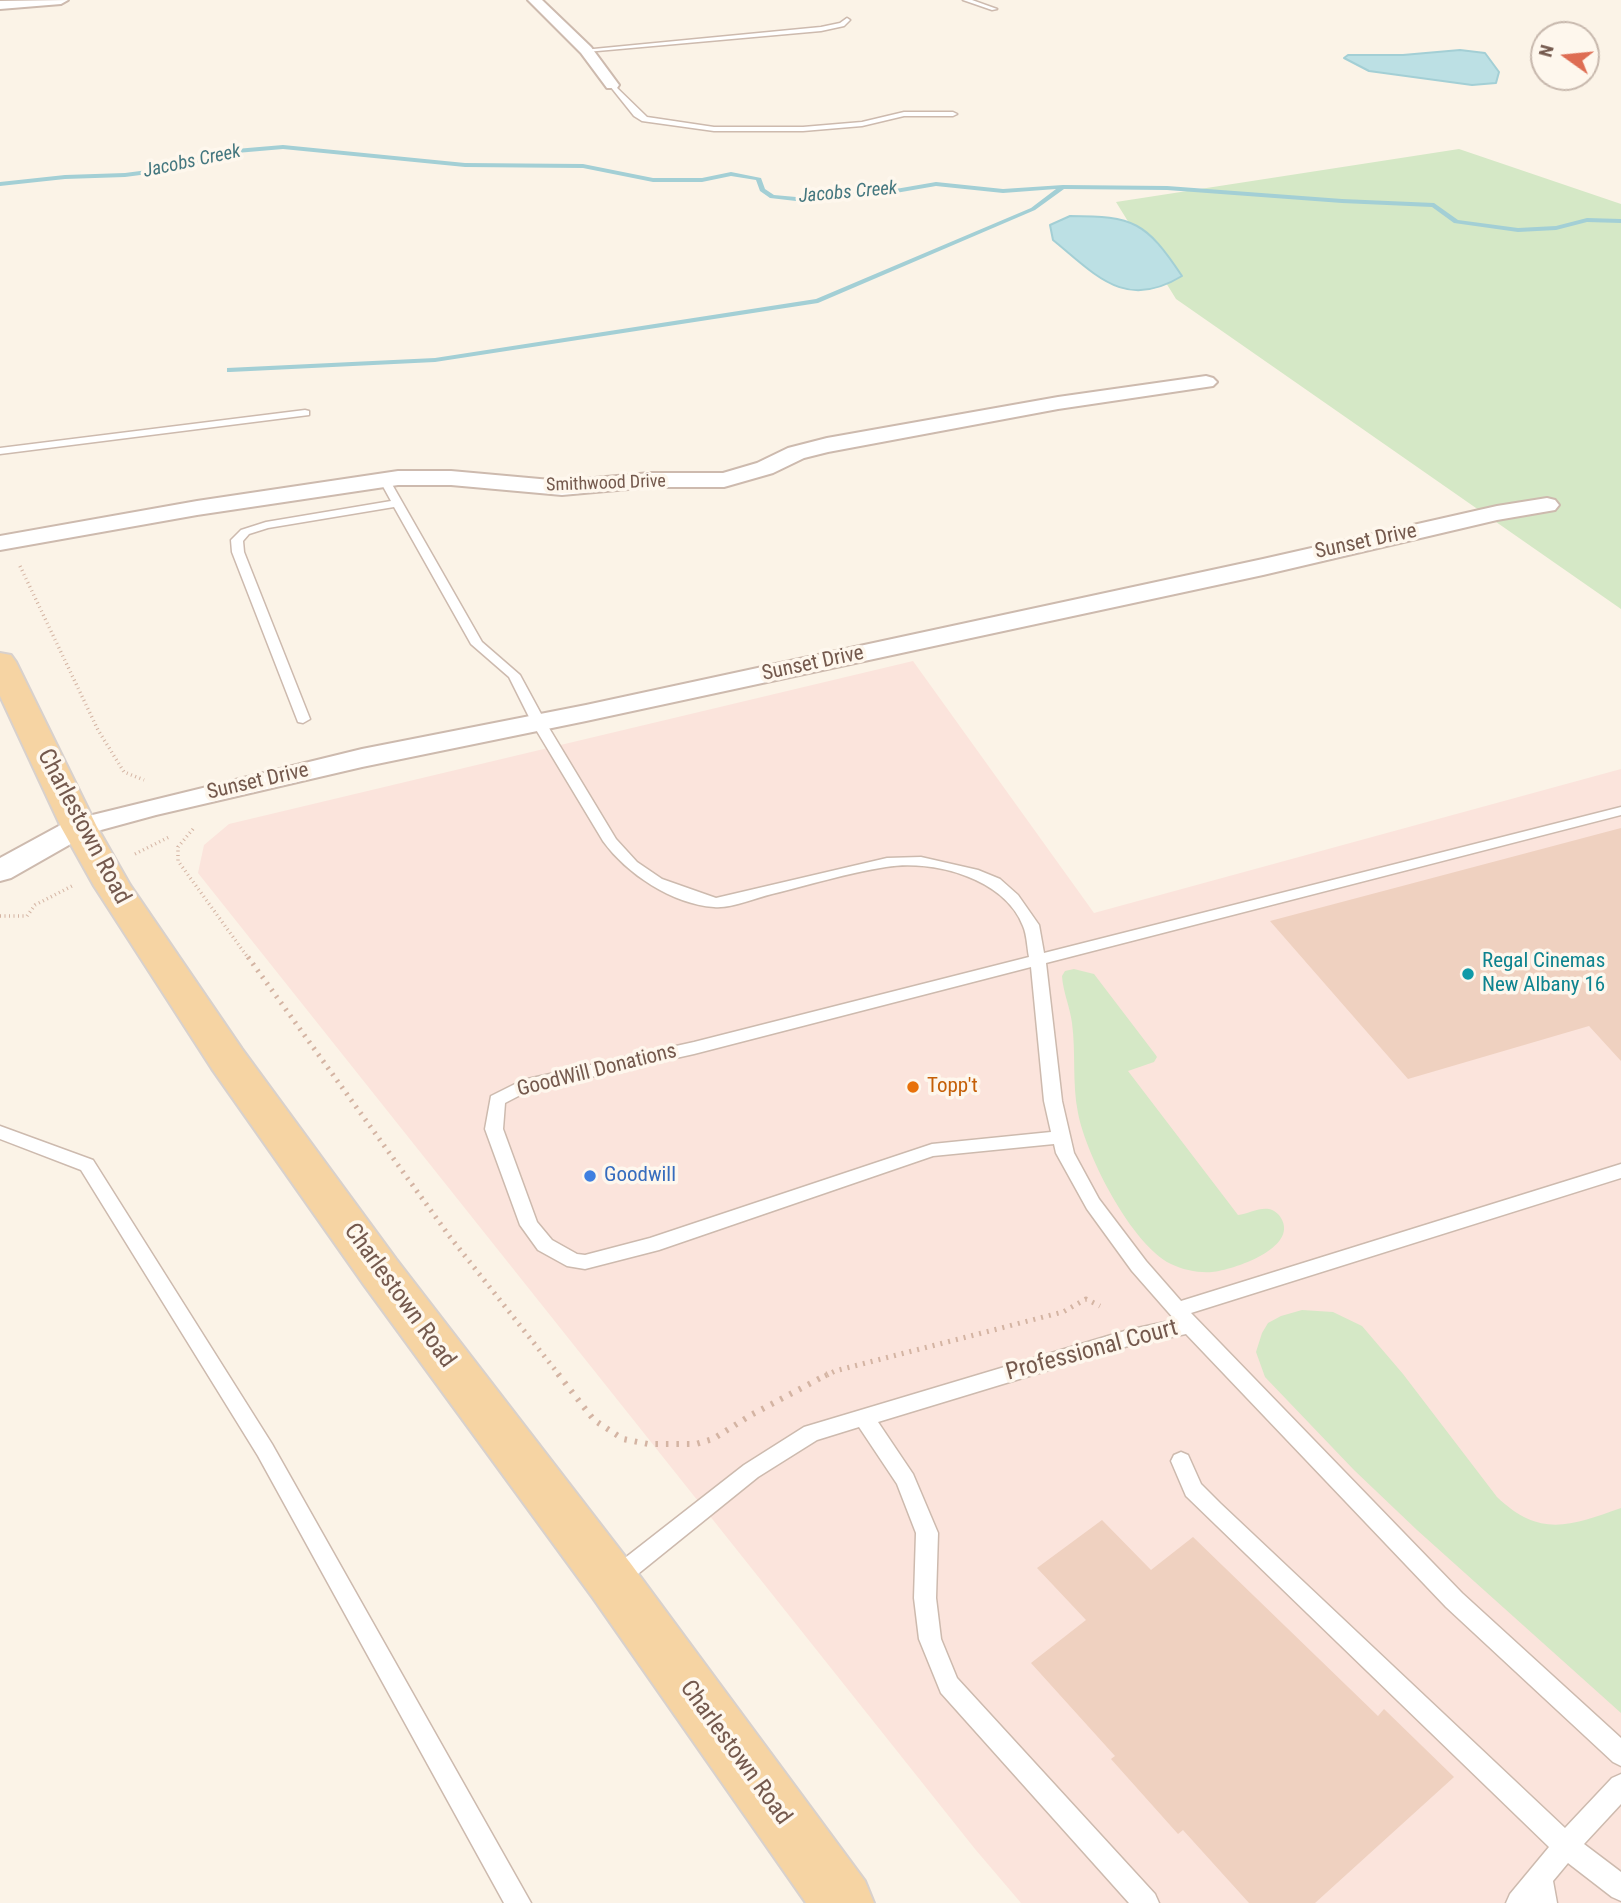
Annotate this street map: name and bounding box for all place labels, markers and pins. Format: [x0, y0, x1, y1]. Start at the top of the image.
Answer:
place label: Regal Cinemas New Albany 16 [1482, 949, 1605, 999]
marker: Regal Cinemas New Albany 16 [1460, 966, 1476, 982]
place label: Topp't [927, 1074, 978, 1100]
marker: Topp't [905, 1079, 921, 1095]
place label: Goodwill [604, 1163, 676, 1189]
marker: Goodwill [582, 1168, 598, 1184]

